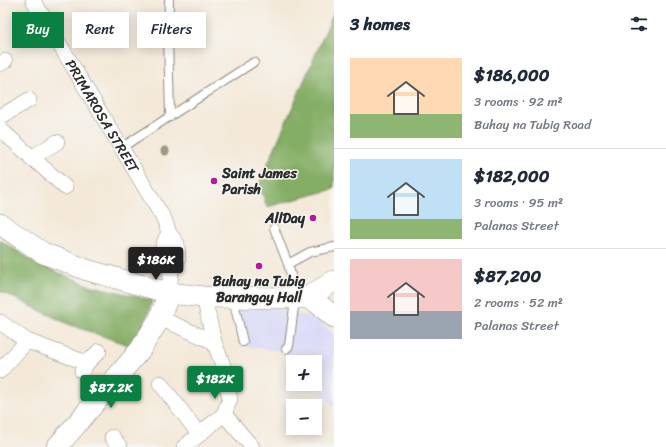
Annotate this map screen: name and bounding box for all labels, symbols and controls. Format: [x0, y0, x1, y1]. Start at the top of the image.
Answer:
text: 3 homes [350, 9, 410, 39]
chip: Buy [12, 12, 64, 48]
chip: Rent [72, 12, 129, 48]
chip: Filters [137, 12, 206, 48]
icon: filters [628, 13, 650, 35]
street label: PRIMAROSA STREET [58, 55, 146, 179]
text: $186,000 [474, 60, 549, 90]
icon: home [382, 74, 430, 122]
text: 3 rooms · 92 m² [474, 90, 563, 113]
text: Buhay na Tubig Road [474, 113, 591, 136]
place label: Saint James Parish [221, 161, 298, 202]
text: $182,000 [474, 161, 550, 191]
icon: home [382, 175, 430, 223]
marker: Saint James Parish [209, 176, 219, 186]
text: 3 rooms · 95 m² [474, 191, 563, 214]
place label: AllDay [264, 206, 306, 231]
marker: AllDay [308, 213, 318, 223]
text: Palanas Street [474, 214, 559, 237]
pin: $186K [128, 247, 184, 281]
text: $186K [137, 248, 175, 271]
marker: Buhay na Tubig Barangay Hall [254, 261, 264, 271]
text: $87,200 [474, 261, 541, 291]
place label: Buhay na Tubig Barangay Hall [213, 269, 306, 310]
icon: home [382, 275, 430, 323]
text: 2 rooms · 52 m² [474, 291, 563, 314]
text: Palanas Street [474, 314, 559, 337]
map controls [286, 355, 322, 435]
button: + [286, 355, 322, 391]
pin: $182K [187, 366, 243, 400]
text: $182K [196, 367, 234, 390]
pin: $87.2K [78, 375, 144, 409]
text: $87.2K [89, 376, 133, 399]
button: − [286, 399, 322, 435]

